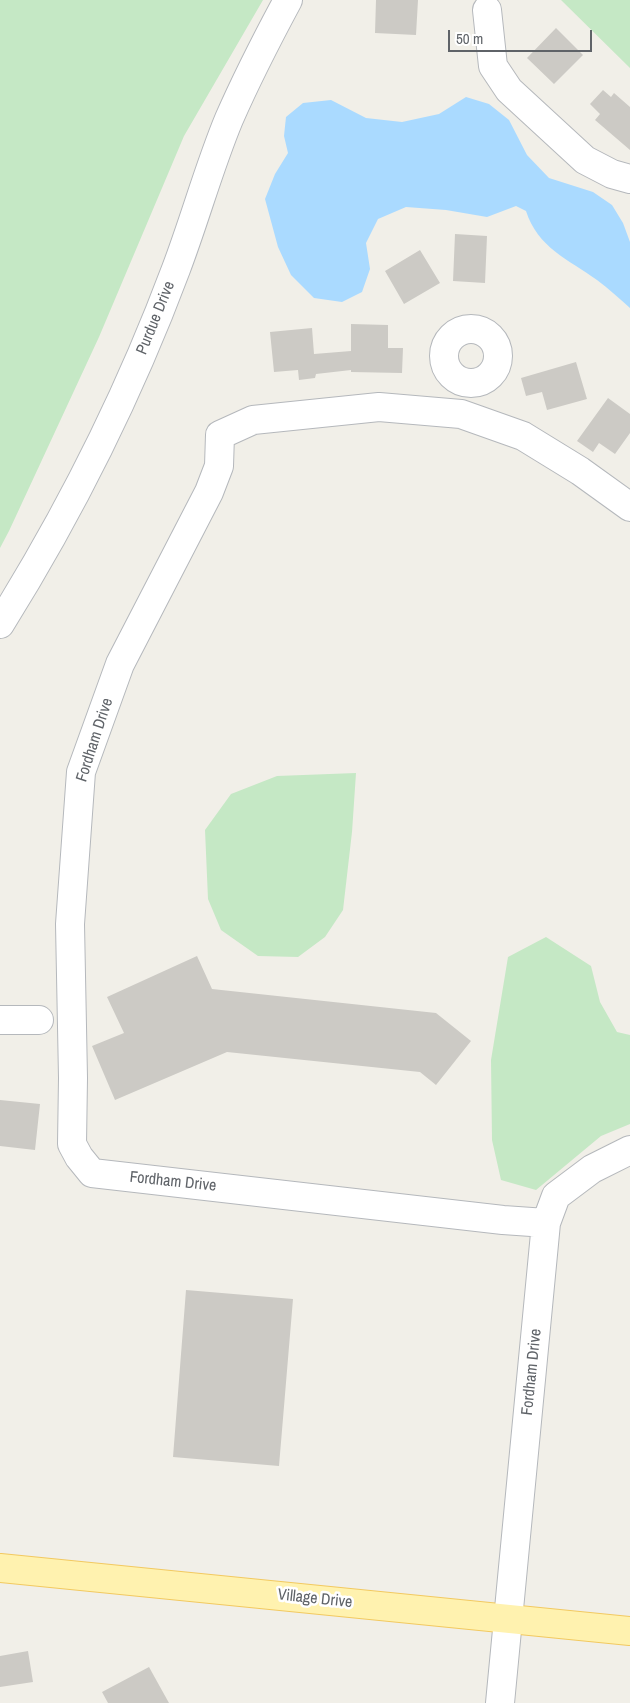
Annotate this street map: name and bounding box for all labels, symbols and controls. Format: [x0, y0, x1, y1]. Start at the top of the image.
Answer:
scale bar [450, 20, 594, 52]
text: 50 m [456, 28, 483, 49]
street label: Purdue Drive [133, 279, 179, 357]
street label: Fordham Drive [72, 696, 118, 784]
street label: Fordham Drive [129, 1168, 217, 1196]
street label: Fordham Drive [518, 1328, 546, 1416]
street label: Village Drive [277, 1586, 353, 1612]

